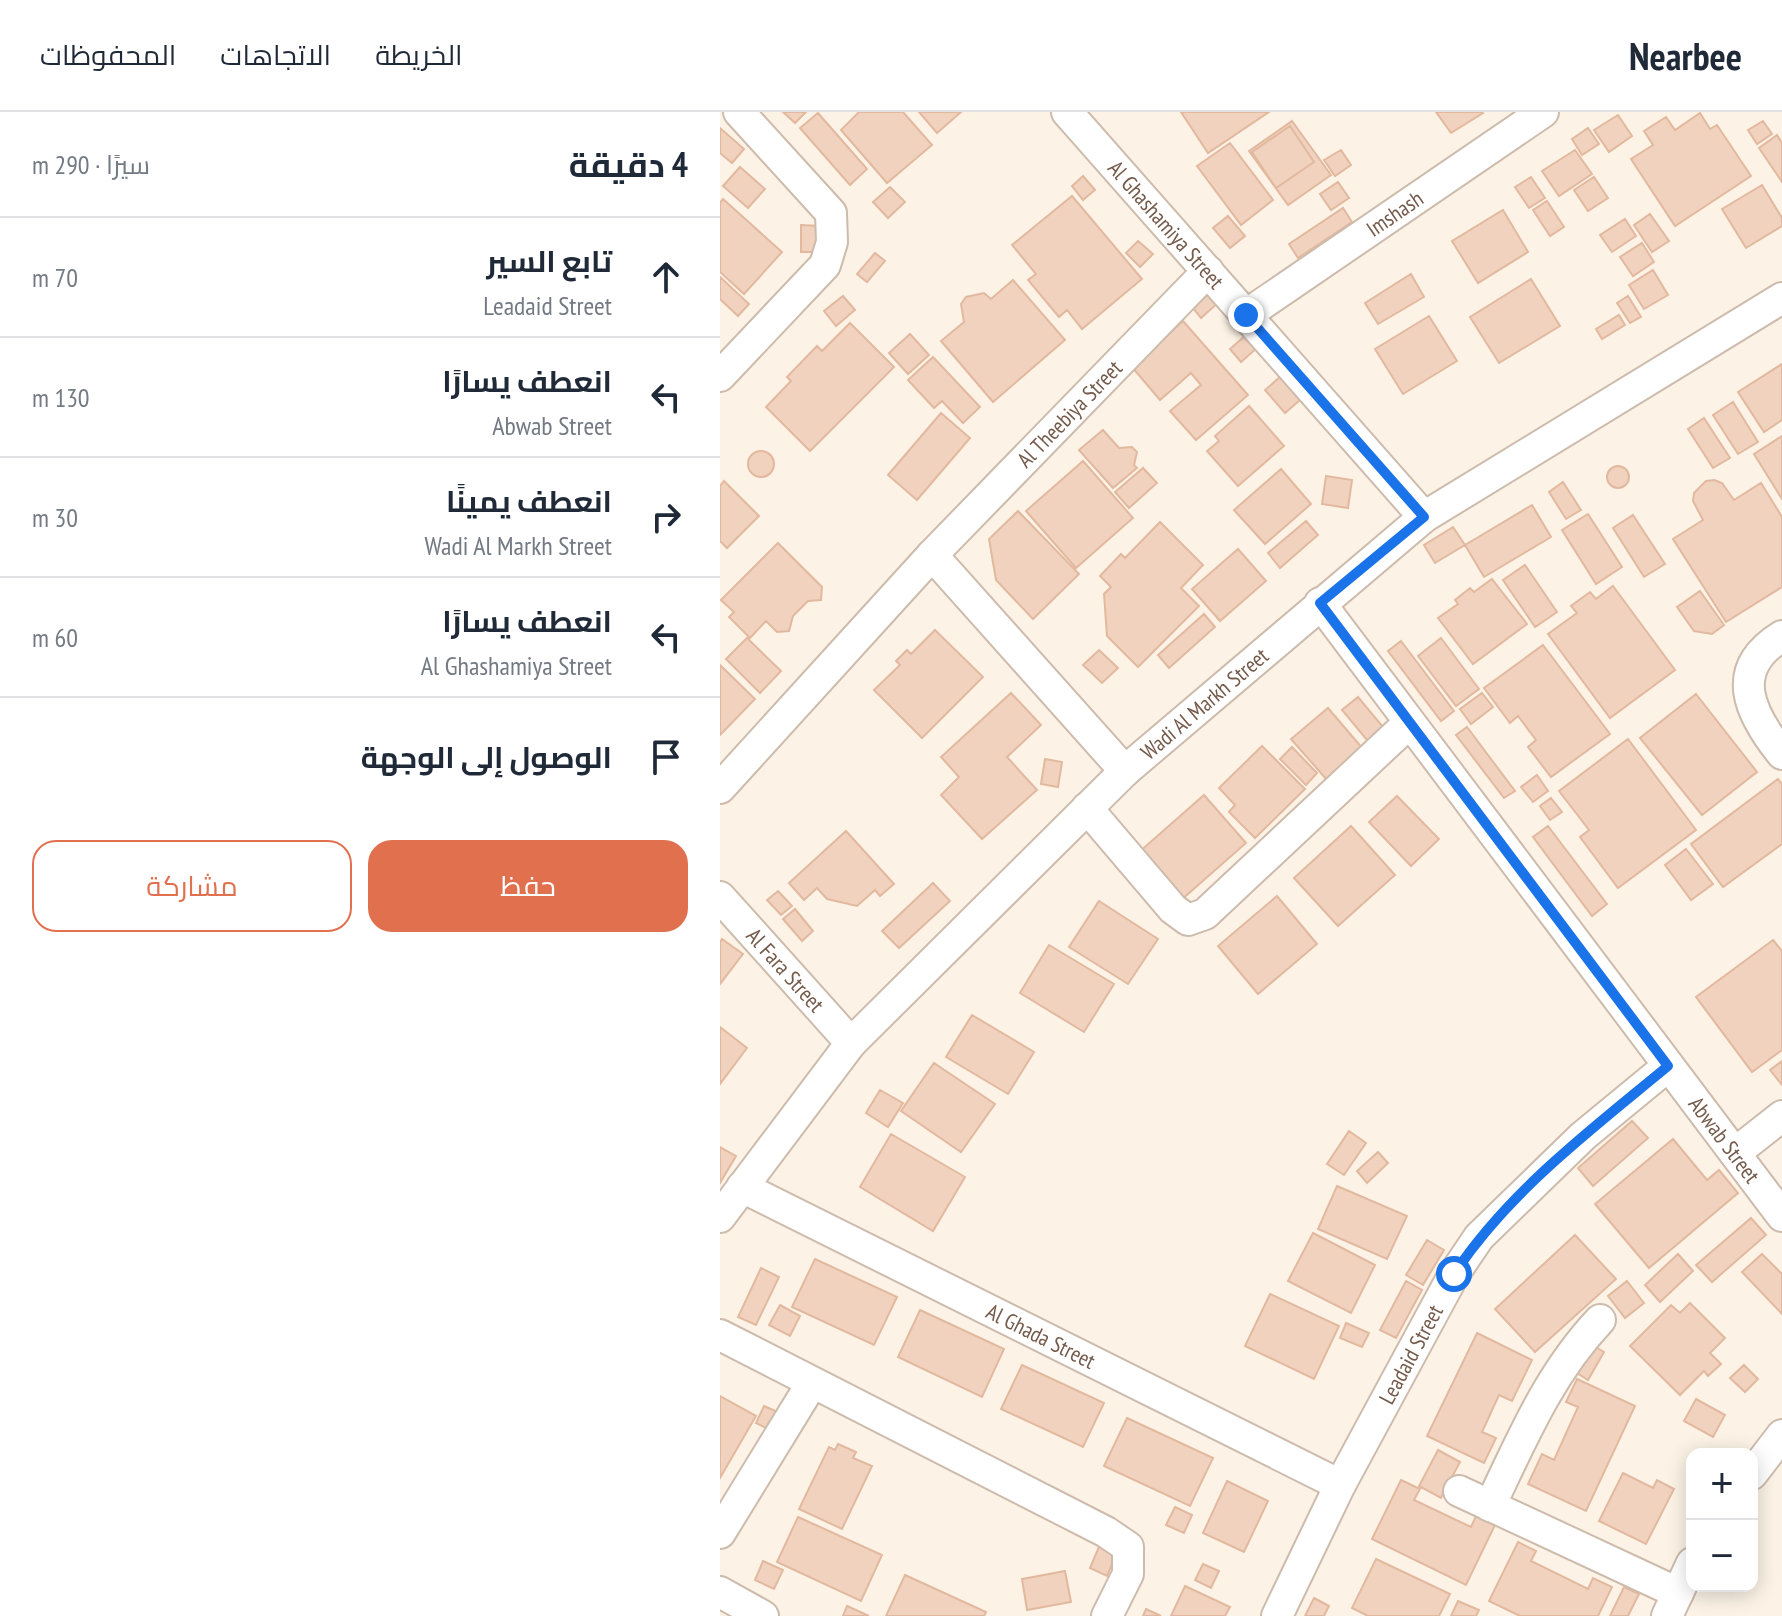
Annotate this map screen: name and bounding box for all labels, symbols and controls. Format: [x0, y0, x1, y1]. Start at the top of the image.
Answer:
text: Nearbee [1629, 31, 1742, 80]
text: المحفوظات [40, 36, 176, 73]
text: الاتجاهات [220, 36, 331, 73]
text: الخريطة [375, 36, 463, 73]
text: 4 دقيقة [569, 142, 688, 186]
text: سيرًا · 290 m [32, 148, 150, 181]
street label: Al Ghashamiya Street [1102, 155, 1230, 295]
street label: Imshash [1361, 184, 1428, 243]
text: تابع السير [487, 241, 612, 280]
icon: ahead [644, 255, 688, 299]
text: 70 m [32, 261, 78, 294]
text: Leadaid Street [483, 289, 612, 322]
route end [1228, 297, 1264, 333]
street label: Al Theebiya Street [1011, 354, 1128, 473]
text: انعطف يسارًا [442, 361, 612, 400]
icon: left [644, 375, 688, 419]
text: 130 m [32, 381, 90, 414]
text: Abwab Street [492, 409, 612, 442]
text: انعطف يمينًا [446, 481, 612, 520]
icon: right [644, 495, 688, 539]
text: 30 m [32, 501, 78, 534]
text: Wadi Al Markh Street [424, 529, 612, 562]
text: انعطف يسارًا [442, 601, 612, 640]
icon: left [644, 615, 688, 659]
text: 60 m [32, 621, 78, 654]
street label: Wadi Al Markh Street [1135, 642, 1274, 766]
text: Al Ghashamiya Street [421, 649, 612, 682]
icon: arrive [644, 735, 688, 779]
text: الوصول إلى الوجهة [361, 737, 612, 776]
button: مشاركة [32, 840, 352, 932]
button: حفظ [368, 840, 688, 932]
street label: Al Fara Street [741, 922, 830, 1018]
street label: Abwab Street [1683, 1091, 1766, 1189]
route start [1436, 1256, 1472, 1292]
street label: Al Ghada Street [982, 1297, 1100, 1375]
street label: Leadaid Street [1372, 1300, 1449, 1409]
map controls [1686, 1448, 1758, 1592]
button: + [1686, 1448, 1758, 1520]
button: − [1686, 1520, 1758, 1592]

